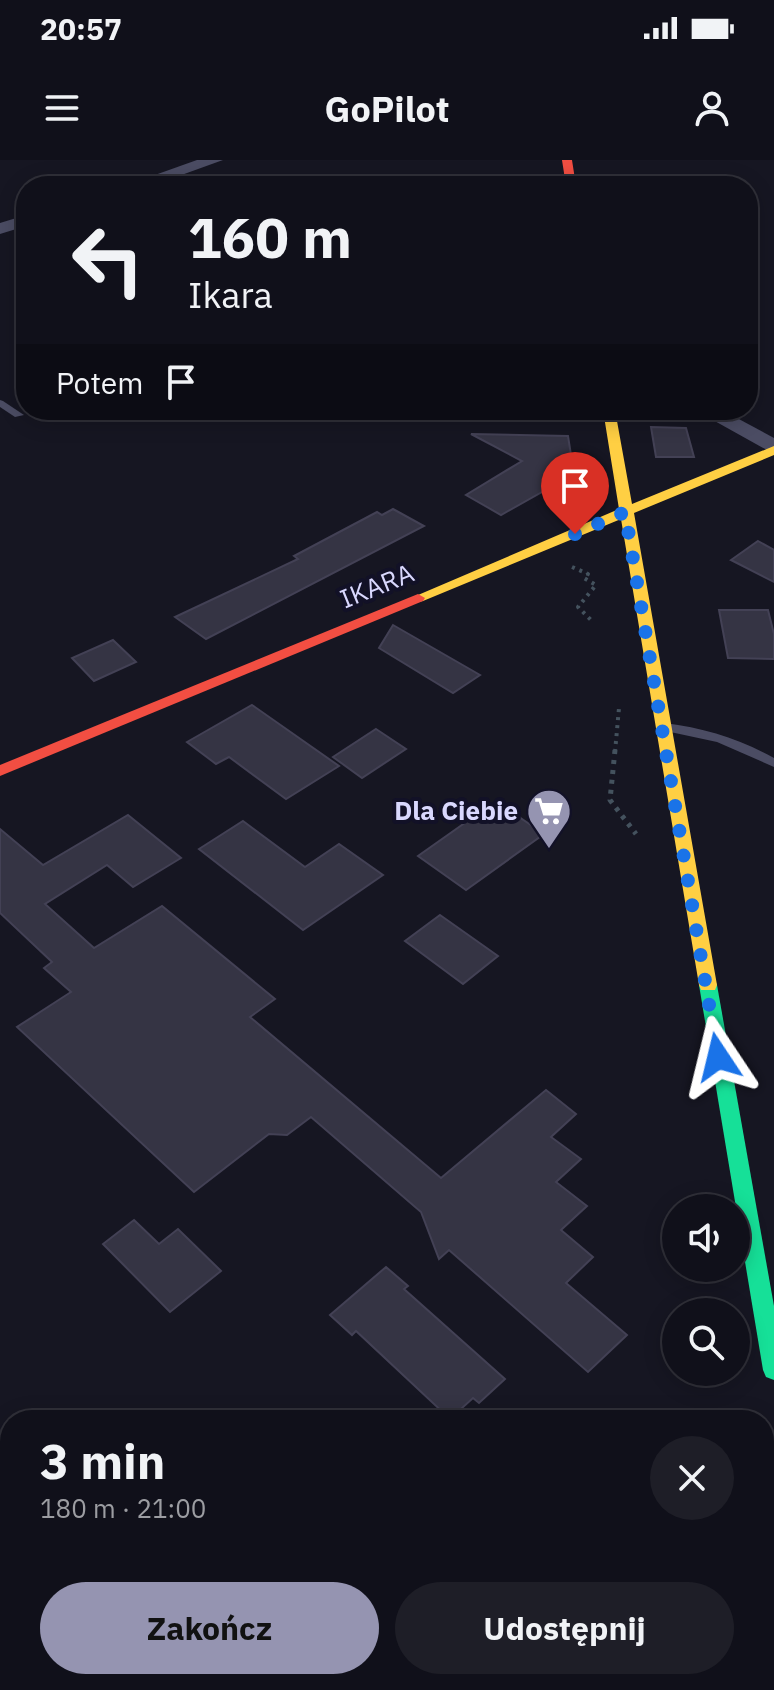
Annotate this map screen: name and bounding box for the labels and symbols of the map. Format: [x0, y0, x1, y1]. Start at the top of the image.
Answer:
pin [541, 452, 609, 534]
street label: IKARA [335, 555, 419, 615]
supermarket icon: Dla Ciebie [525, 787, 573, 850]
place label: Dla Ciebie [394, 793, 518, 827]
position arrow [676, 1015, 760, 1099]

